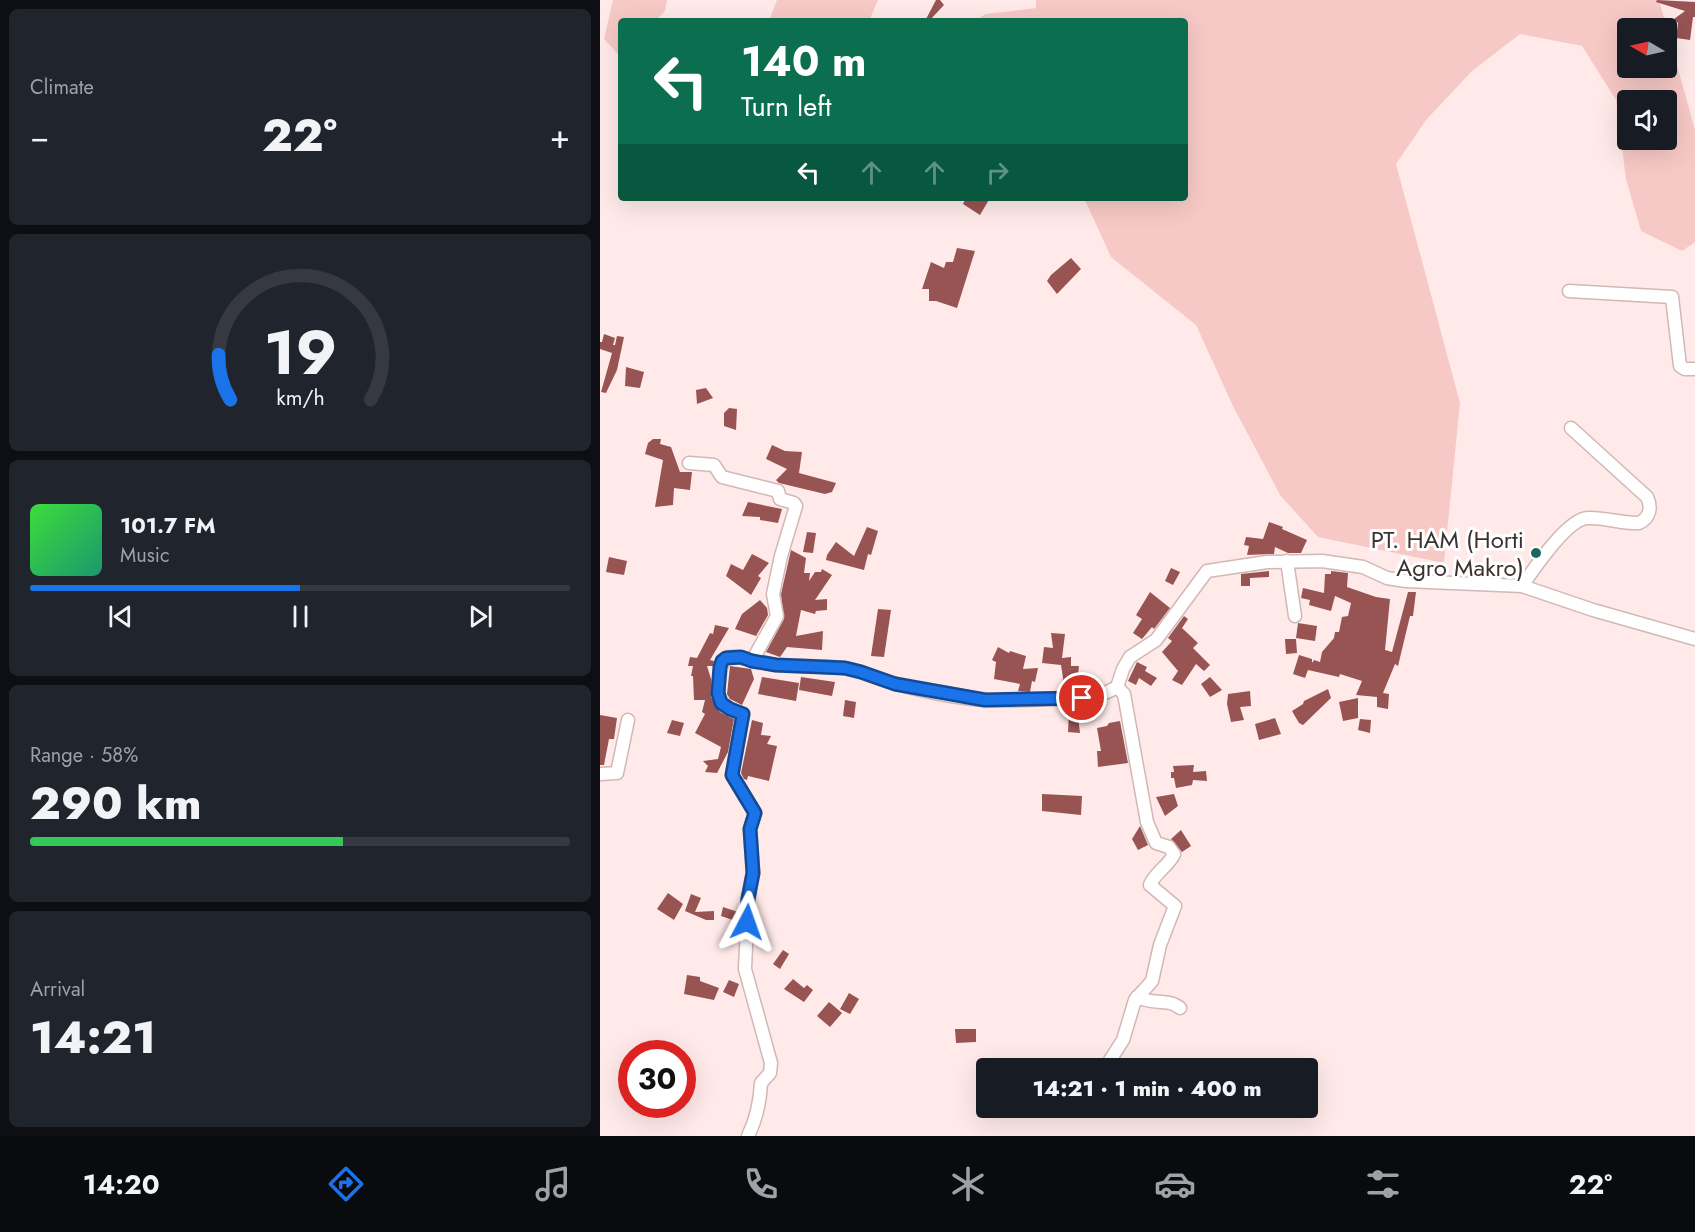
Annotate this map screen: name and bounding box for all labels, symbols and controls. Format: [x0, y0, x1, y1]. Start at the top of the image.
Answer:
north arrow [1617, 18, 1677, 78]
map controls [1617, 18, 1677, 150]
text: 140 m [741, 31, 867, 92]
icon: left [642, 42, 720, 120]
text: Climate [30, 73, 94, 102]
text: Turn left [741, 87, 831, 126]
button: sound [1617, 90, 1677, 150]
text: 22° [262, 103, 337, 168]
text: − [30, 113, 49, 160]
text: + [550, 113, 570, 160]
icon: left [792, 156, 825, 189]
icon: ahead [855, 156, 888, 189]
icon: ahead [918, 156, 951, 189]
icon: right [981, 156, 1014, 189]
text: 19 [263, 307, 337, 397]
text: km/h [276, 382, 324, 413]
text: 101.7 FM [120, 509, 216, 541]
place label: PT. HAM (Horti Agro Makro) [1371, 522, 1524, 585]
text: Music [120, 541, 170, 570]
marker: PT. HAM (Horti Agro Makro) [1529, 546, 1543, 560]
icon: previous [104, 600, 137, 633]
icon: pause [284, 600, 317, 633]
icon: next [464, 600, 497, 633]
pin [1056, 672, 1107, 723]
icon: arrive [1065, 681, 1098, 714]
text: Range · 58% [30, 741, 138, 770]
text: 290 km [30, 771, 201, 836]
position arrow [715, 890, 779, 954]
text: Arrival [30, 975, 85, 1004]
text: 14:21 [30, 1005, 156, 1070]
speed limit sign: 30 [618, 1040, 696, 1118]
text: 14:21 · 1 min · 400 m [1032, 1072, 1262, 1104]
icon: directions [325, 1163, 367, 1205]
icon: music [532, 1163, 574, 1205]
icon: phone [740, 1163, 782, 1205]
icon: climate [947, 1163, 989, 1205]
icon: car [1154, 1163, 1196, 1205]
icon: filters [1362, 1163, 1404, 1205]
text: 14:20 [83, 1165, 160, 1204]
text: 22° [1569, 1165, 1612, 1204]

